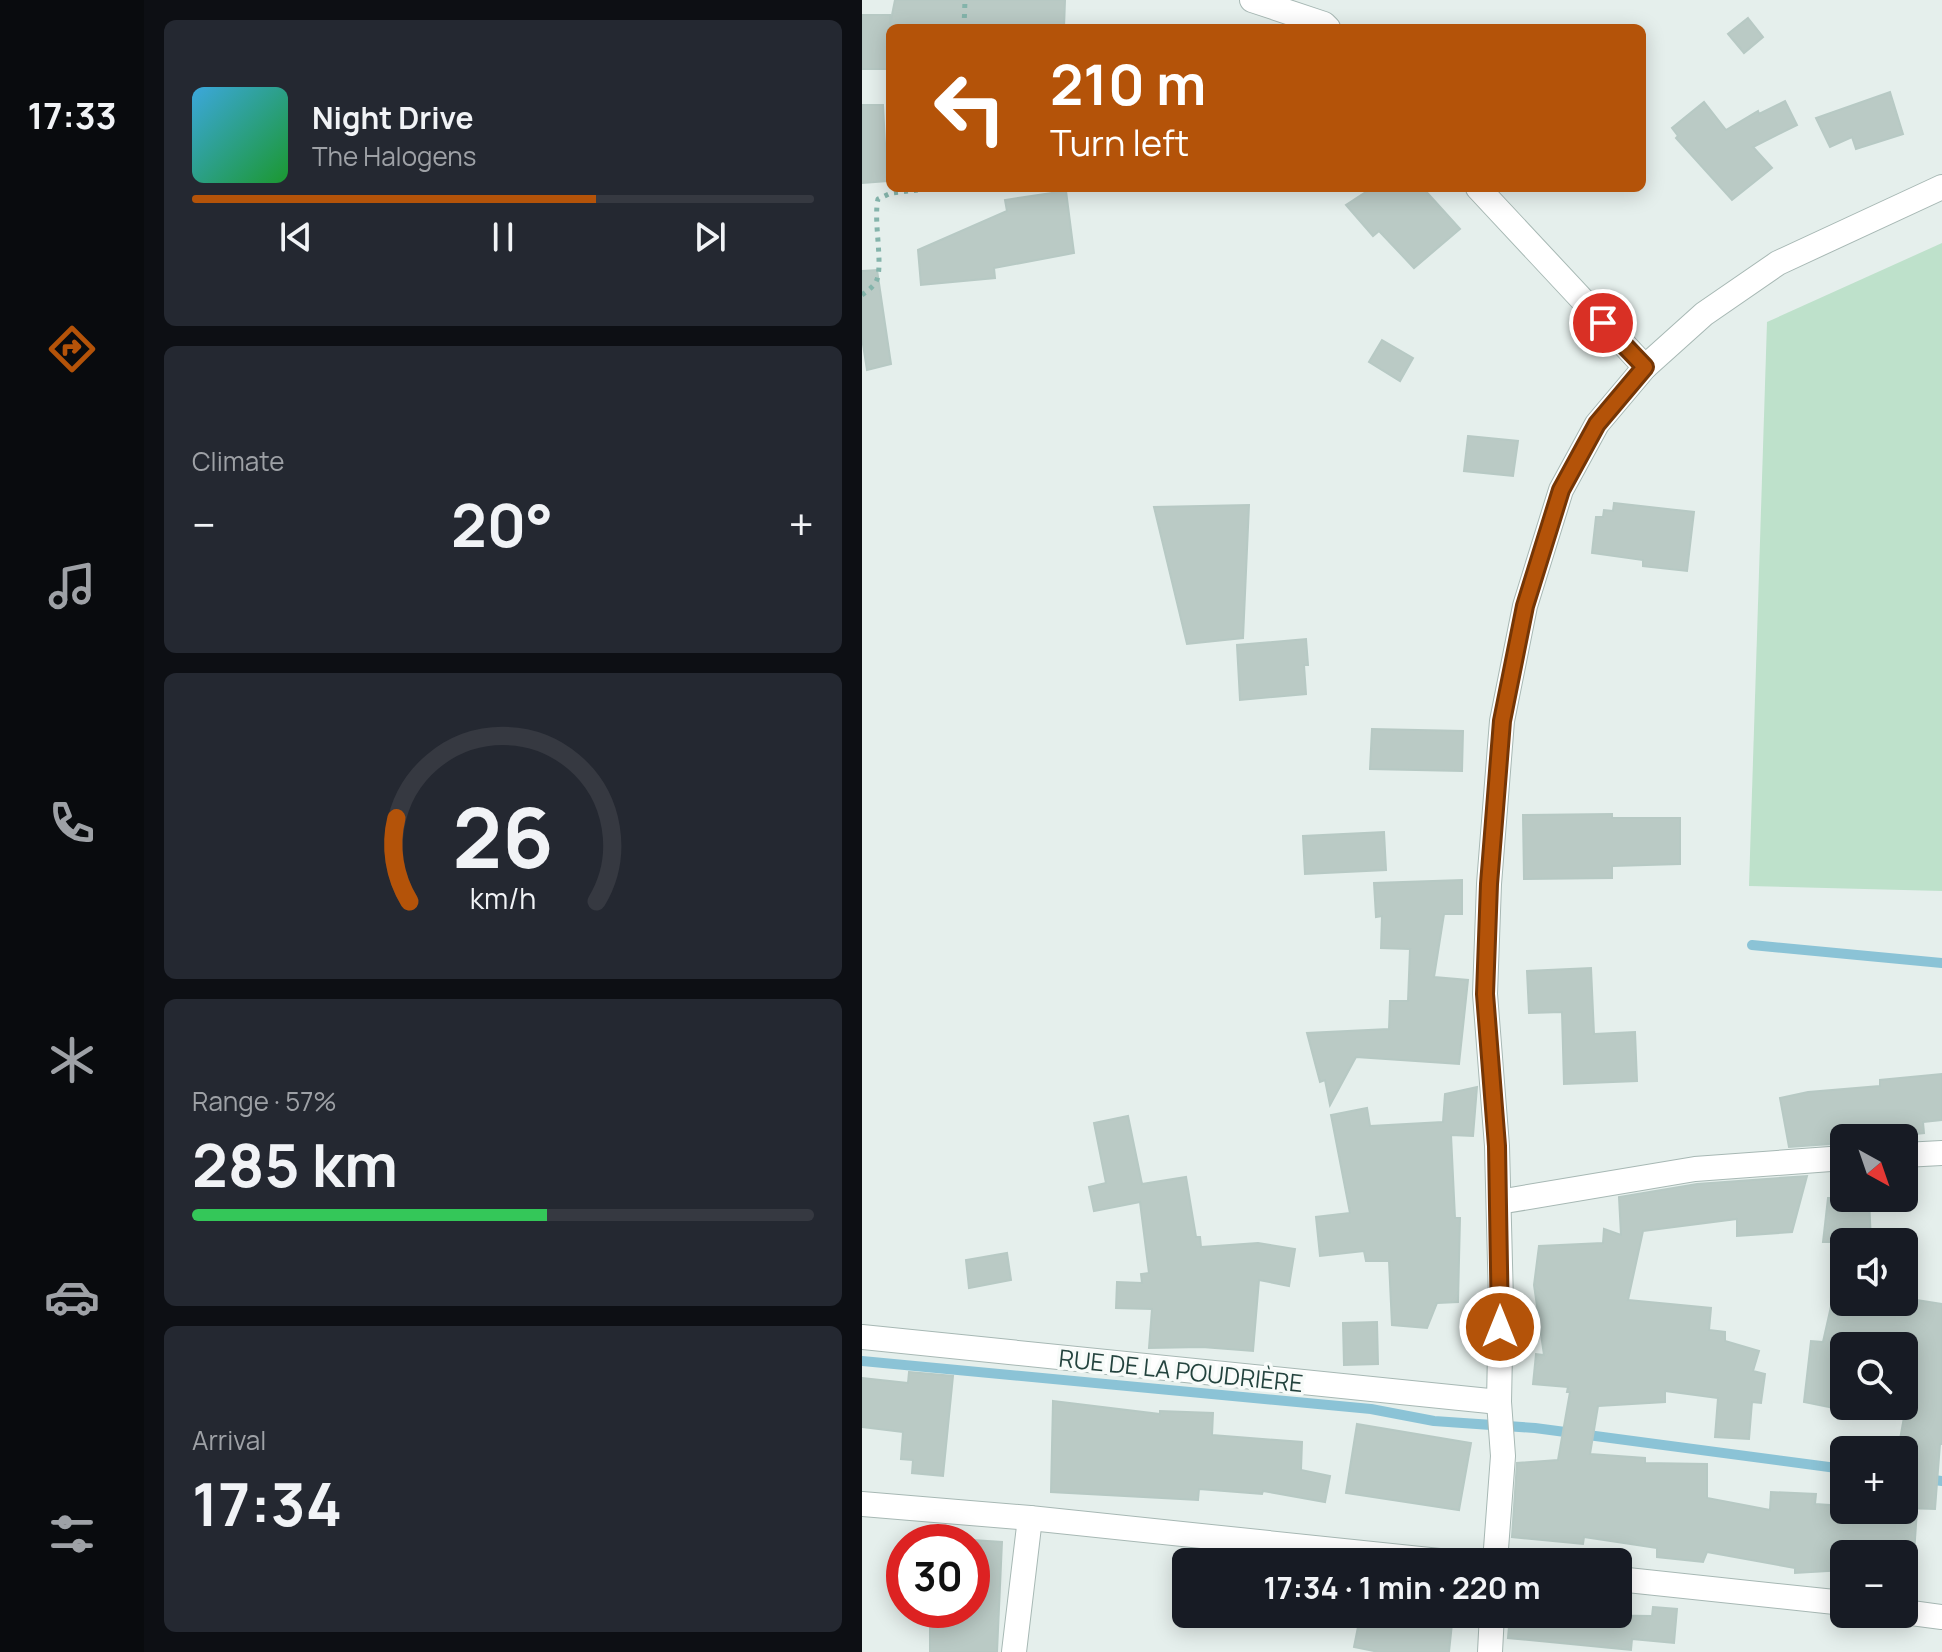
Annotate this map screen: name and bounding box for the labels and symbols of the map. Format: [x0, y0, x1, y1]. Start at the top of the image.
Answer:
pin [1569, 289, 1637, 357]
north arrow [1830, 1124, 1918, 1212]
position arrow [1458, 1285, 1542, 1369]
street label: RUE DE LA POUDRIÈRE [1057, 1341, 1305, 1399]
speed limit sign: 30 [886, 1524, 990, 1628]

